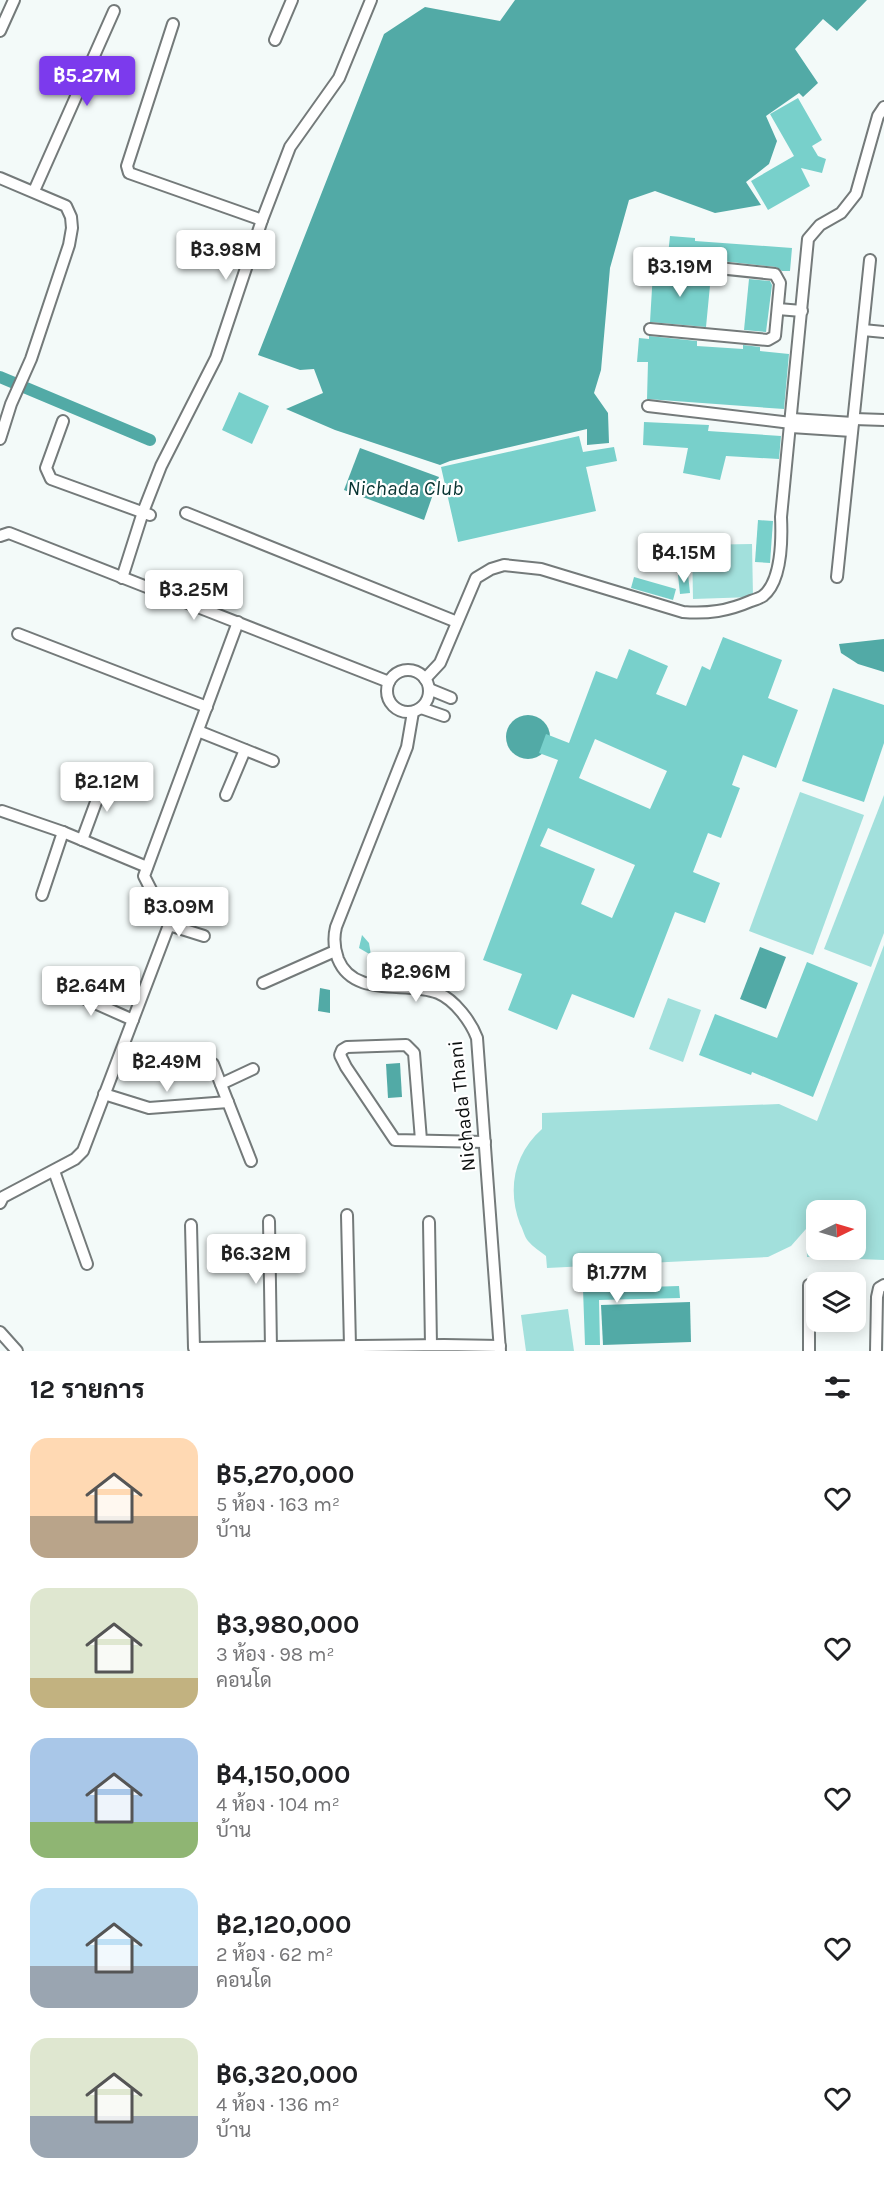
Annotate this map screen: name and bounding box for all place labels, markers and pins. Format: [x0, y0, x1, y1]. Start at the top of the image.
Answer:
pin: ฿5.27M [38, 56, 136, 107]
pin: ฿3.98M [177, 230, 275, 281]
pin: ฿3.19M [631, 247, 729, 298]
pin: ฿4.15M [635, 533, 733, 584]
pin: ฿3.25M [145, 570, 243, 621]
pin: ฿2.12M [58, 762, 156, 813]
pin: ฿3.09M [130, 887, 228, 938]
pin: ฿2.96M [367, 952, 465, 1003]
pin: ฿2.64M [42, 966, 140, 1017]
pin: ฿2.49M [118, 1042, 216, 1093]
pin: ฿6.32M [207, 1234, 305, 1285]
pin: ฿1.77M [568, 1253, 666, 1304]

